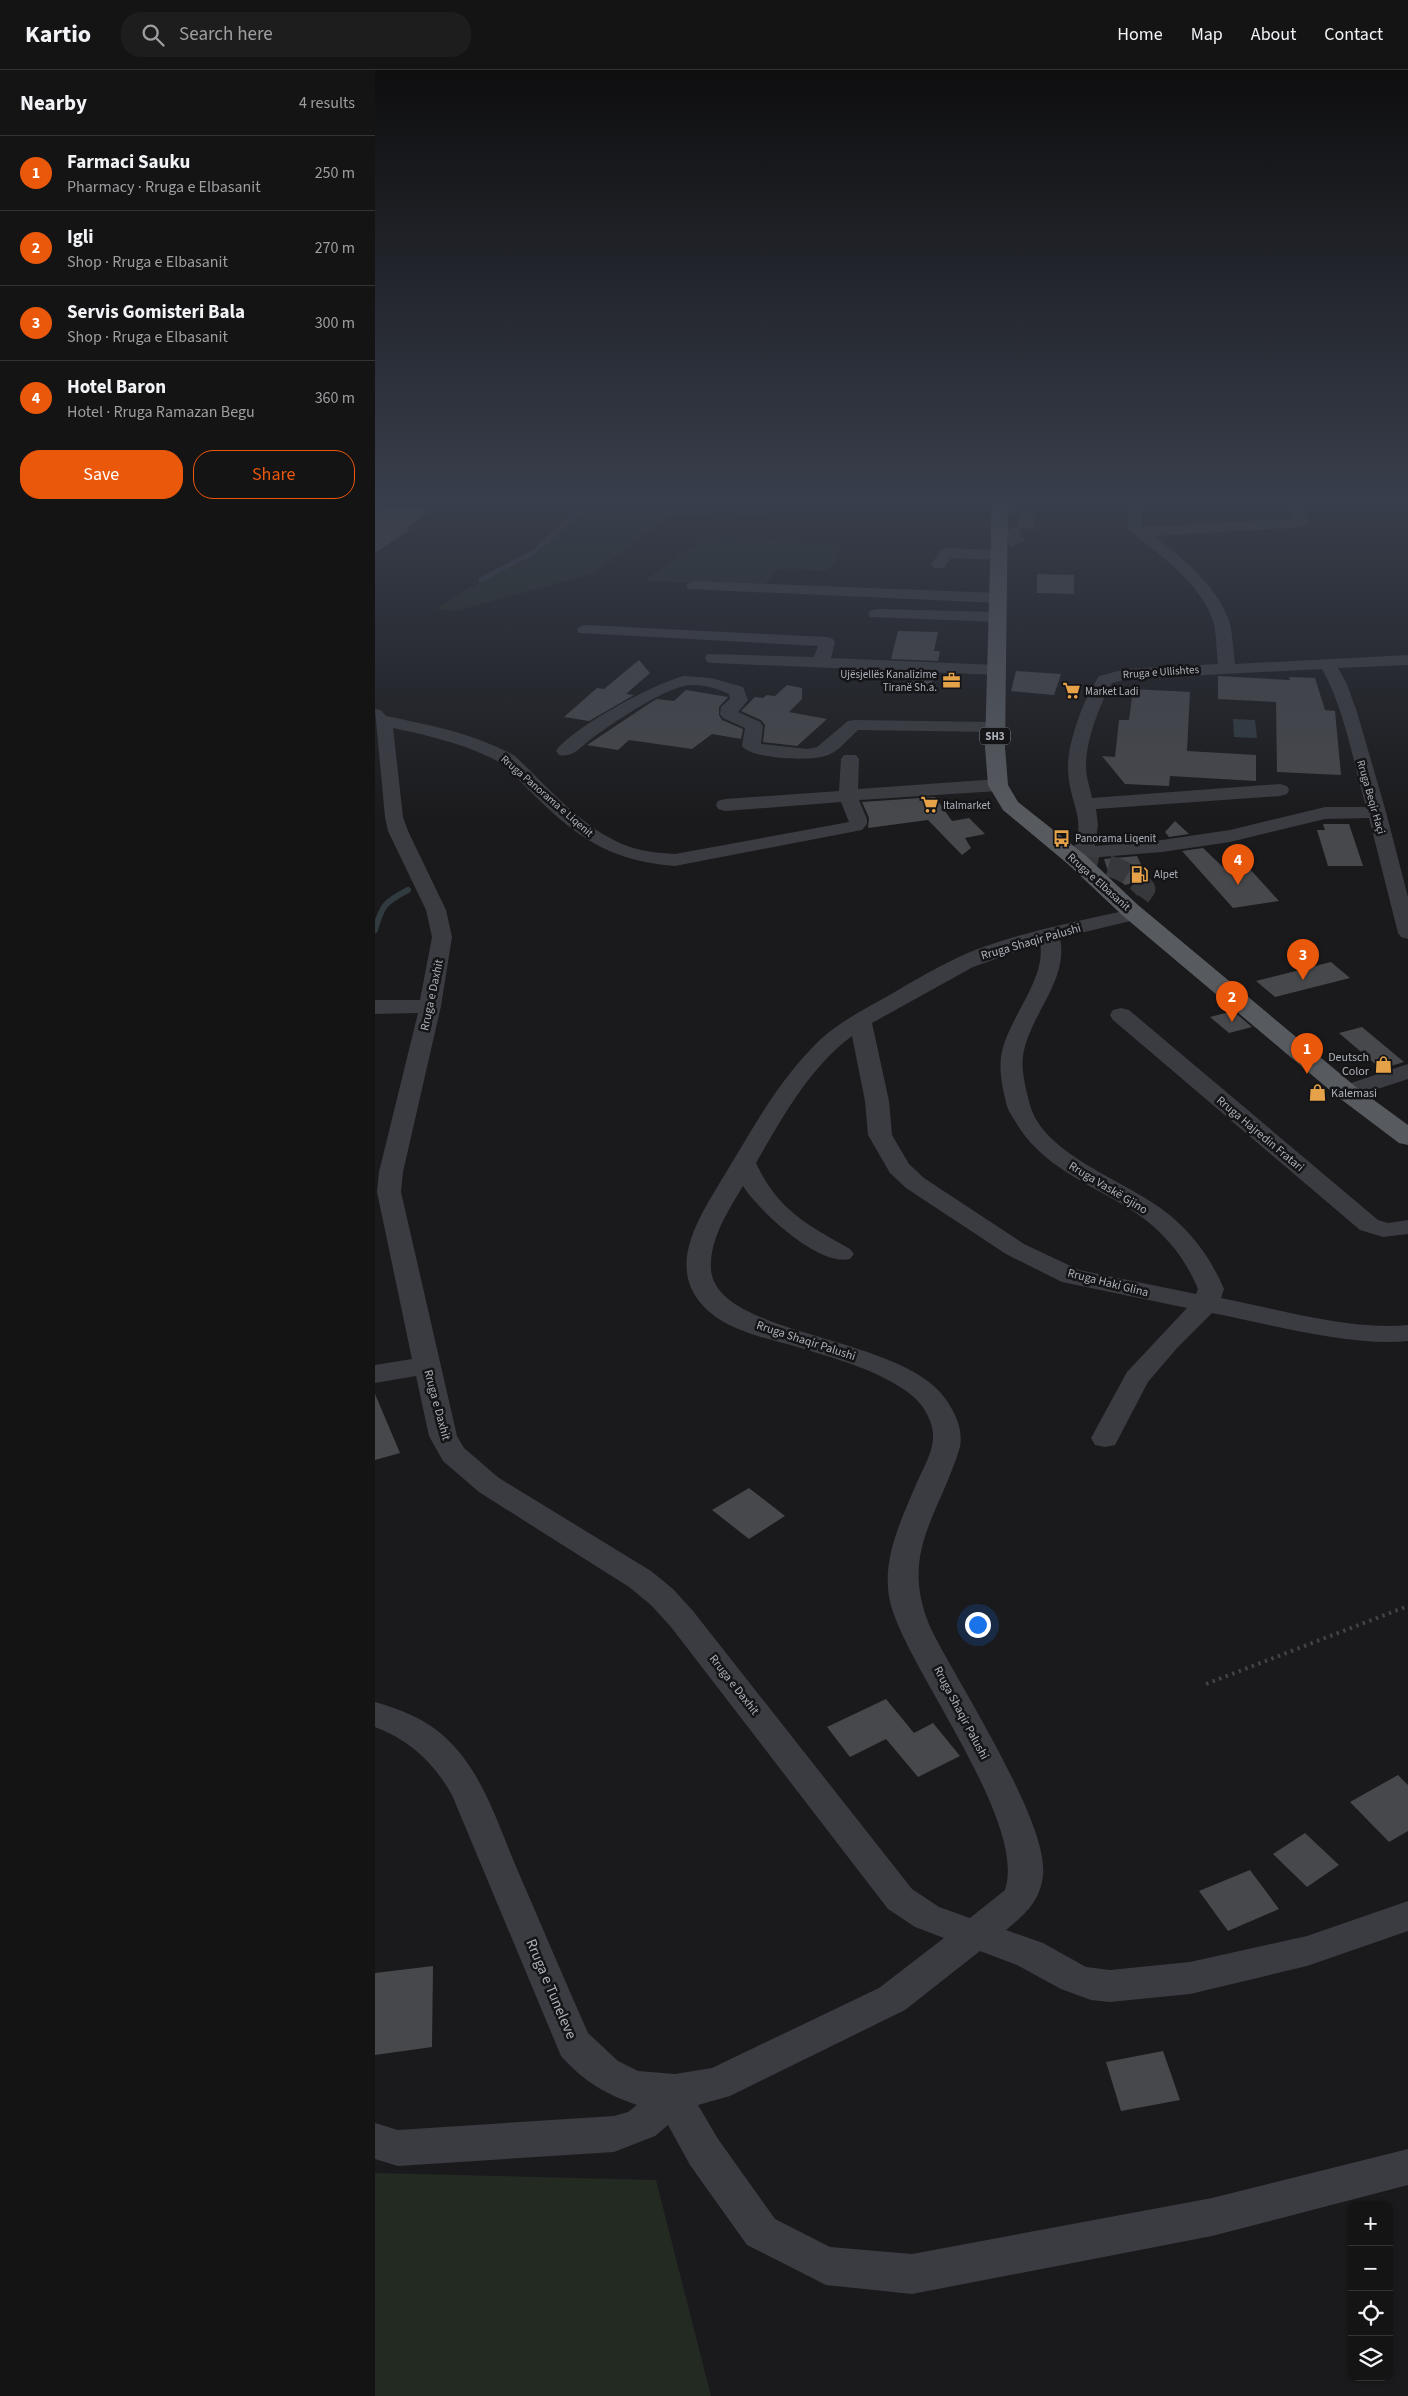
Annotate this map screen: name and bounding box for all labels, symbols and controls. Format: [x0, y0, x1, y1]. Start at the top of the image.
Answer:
search box [121, 12, 471, 57]
text: Kartio [25, 17, 91, 52]
icon: search [139, 21, 167, 49]
text: Search here [179, 21, 273, 48]
text: Home [1117, 22, 1163, 47]
text: Map [1191, 22, 1223, 47]
text: About [1251, 22, 1296, 47]
text: Contact [1324, 22, 1383, 47]
text: Nearby [20, 88, 87, 118]
text: 4 results [299, 92, 355, 114]
text: Farmaci Sauku [67, 149, 190, 176]
text: 1 [32, 162, 40, 184]
text: 250 m [315, 162, 355, 184]
text: Pharmacy · Rruga e Elbasanit [67, 176, 261, 198]
text: Igli [67, 224, 94, 251]
text: 2 [32, 237, 40, 259]
text: 270 m [315, 237, 355, 259]
text: Shop · Rruga e Elbasanit [67, 251, 228, 273]
text: Servis Gomisteri Bala [67, 299, 245, 326]
text: 3 [32, 312, 40, 334]
text: 300 m [315, 312, 355, 334]
text: Shop · Rruga e Elbasanit [67, 326, 228, 348]
text: Hotel Baron [67, 374, 166, 401]
text: 4 [32, 387, 40, 409]
text: 360 m [315, 387, 355, 409]
text: Hotel · Rruga Ramazan Begu [67, 401, 255, 423]
button: Save [20, 450, 183, 499]
button: Share [193, 450, 355, 499]
street label: Rruga e Ullishtes [1122, 662, 1200, 682]
place label: Ujësjellës Kanalizime Tiranë Sh.a. [840, 667, 938, 695]
office icon: Ujësjellës Kanalizime Tiranë Sh.a. [941, 670, 961, 690]
supermarket icon: Market Ladi [1061, 681, 1081, 701]
place label: Market Ladi [1085, 684, 1139, 699]
road number: SH3 [980, 728, 1010, 744]
street label: Rruga Panorama e Liqenit [498, 752, 597, 841]
street label: Rruga Beqir Haçi [1353, 758, 1389, 836]
supermarket icon: Italmarket [919, 795, 939, 815]
place label: Italmarket [943, 798, 991, 813]
bus stop icon: Panorama Liqenit [1051, 828, 1071, 848]
place label: Panorama Liqenit [1075, 831, 1157, 846]
pin: 4 [1222, 844, 1254, 885]
street label: Rruga e Elbasanit [1064, 850, 1134, 914]
fuel station icon: Alpet [1130, 864, 1150, 884]
place label: Alpet [1154, 867, 1178, 882]
street label: Rruga Shaqir Palushi [979, 920, 1083, 964]
pin: 3 [1287, 939, 1319, 980]
street label: Rruga e Daxhit [416, 958, 448, 1032]
pin: 2 [1216, 981, 1248, 1022]
pin: 1 [1291, 1033, 1323, 1074]
place label: Deutsch Color [1328, 1049, 1370, 1080]
shop icon: Deutsch Color [1373, 1054, 1393, 1074]
shop icon: Kalemasi [1307, 1083, 1327, 1103]
place label: Kalemasi [1331, 1085, 1377, 1102]
street label: Rruga Hajredin Fratari [1213, 1092, 1307, 1176]
street label: Rruga Vaskë Gjino [1065, 1158, 1151, 1218]
street label: Rruga Haki Glina [1066, 1265, 1150, 1301]
street label: Rruga Shaqir Palushi [754, 1317, 858, 1365]
street label: Rruga e Daxhit [419, 1368, 455, 1442]
your location [965, 1612, 991, 1638]
street label: Rruga e Daxhit [705, 1651, 763, 1719]
street label: Rruga Shaqir Palushi [929, 1663, 993, 1763]
street label: Rruga e Tuneleve [520, 1936, 582, 2042]
map controls [1348, 2201, 1393, 2381]
button: + [1348, 2201, 1393, 2246]
button: − [1348, 2246, 1393, 2291]
button: locate [1348, 2291, 1393, 2336]
button: layers [1348, 2336, 1393, 2381]

